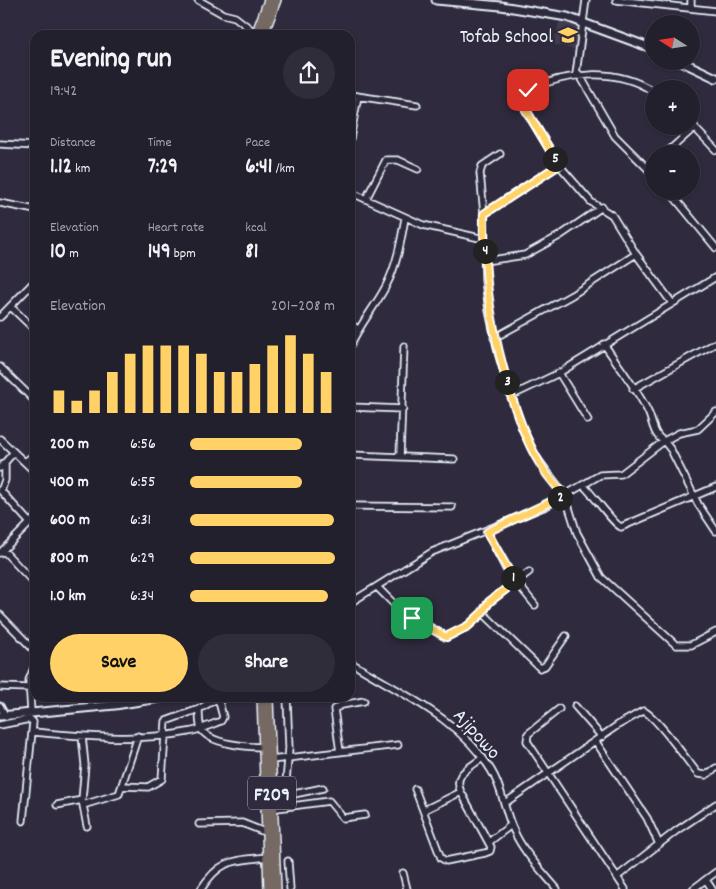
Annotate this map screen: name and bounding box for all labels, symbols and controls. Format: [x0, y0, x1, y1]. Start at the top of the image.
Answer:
north arrow [645, 15, 700, 70]
map controls [645, 15, 700, 200]
place label: Tofab School [460, 24, 553, 52]
school or university icon: Tofab School [557, 24, 579, 46]
text: Evening run [50, 41, 172, 81]
button: share [283, 47, 335, 99]
pin [507, 69, 549, 111]
icon: check [514, 76, 542, 104]
text: 19:42 [50, 80, 77, 103]
button: + [645, 80, 700, 135]
text: Distance [50, 133, 96, 153]
text: Time [148, 133, 172, 153]
text: Pace [245, 133, 270, 153]
button: − [645, 145, 700, 200]
pin: 5 [542, 146, 568, 172]
text: 5 [552, 149, 559, 169]
text: 1.12 [50, 153, 72, 183]
text: 7:29 [148, 153, 178, 183]
text: 6:41 [245, 153, 272, 183]
text: km [72, 159, 90, 179]
text: /km [272, 159, 295, 179]
text: Elevation [50, 218, 99, 238]
text: Heart rate [148, 218, 204, 238]
text: kcal [245, 218, 267, 238]
text: 10 [50, 238, 66, 268]
text: 149 [148, 238, 171, 268]
text: 81 [245, 238, 258, 268]
pin: 4 [472, 238, 498, 264]
text: 4 [483, 241, 488, 261]
text: m [66, 244, 79, 264]
text: bpm [171, 244, 196, 264]
text: Elevation [50, 295, 106, 318]
text: 201–208 m [271, 295, 335, 318]
pin: 3 [494, 370, 520, 394]
text: 3 [504, 372, 511, 392]
text: 200 m [50, 433, 89, 456]
text: 6:56 [130, 433, 156, 456]
text: 400 m [50, 471, 89, 494]
text: 6:55 [130, 471, 155, 494]
pin: 2 [548, 486, 572, 510]
text: 2 [557, 488, 564, 508]
text: 600 m [50, 509, 90, 532]
text: 6:31 [130, 509, 151, 532]
text: 800 m [50, 547, 89, 570]
text: 6:29 [130, 547, 155, 570]
pin: 1 [500, 566, 526, 590]
text: 1 [512, 568, 515, 588]
text: 1.0 km [50, 585, 86, 608]
text: 6:34 [130, 585, 154, 608]
pin [391, 597, 433, 639]
icon: arrive [398, 604, 426, 632]
button: Save [50, 634, 188, 692]
button: Share [198, 634, 335, 692]
street label: Ajipowo [445, 703, 506, 767]
road number: F209 [248, 776, 296, 810]

